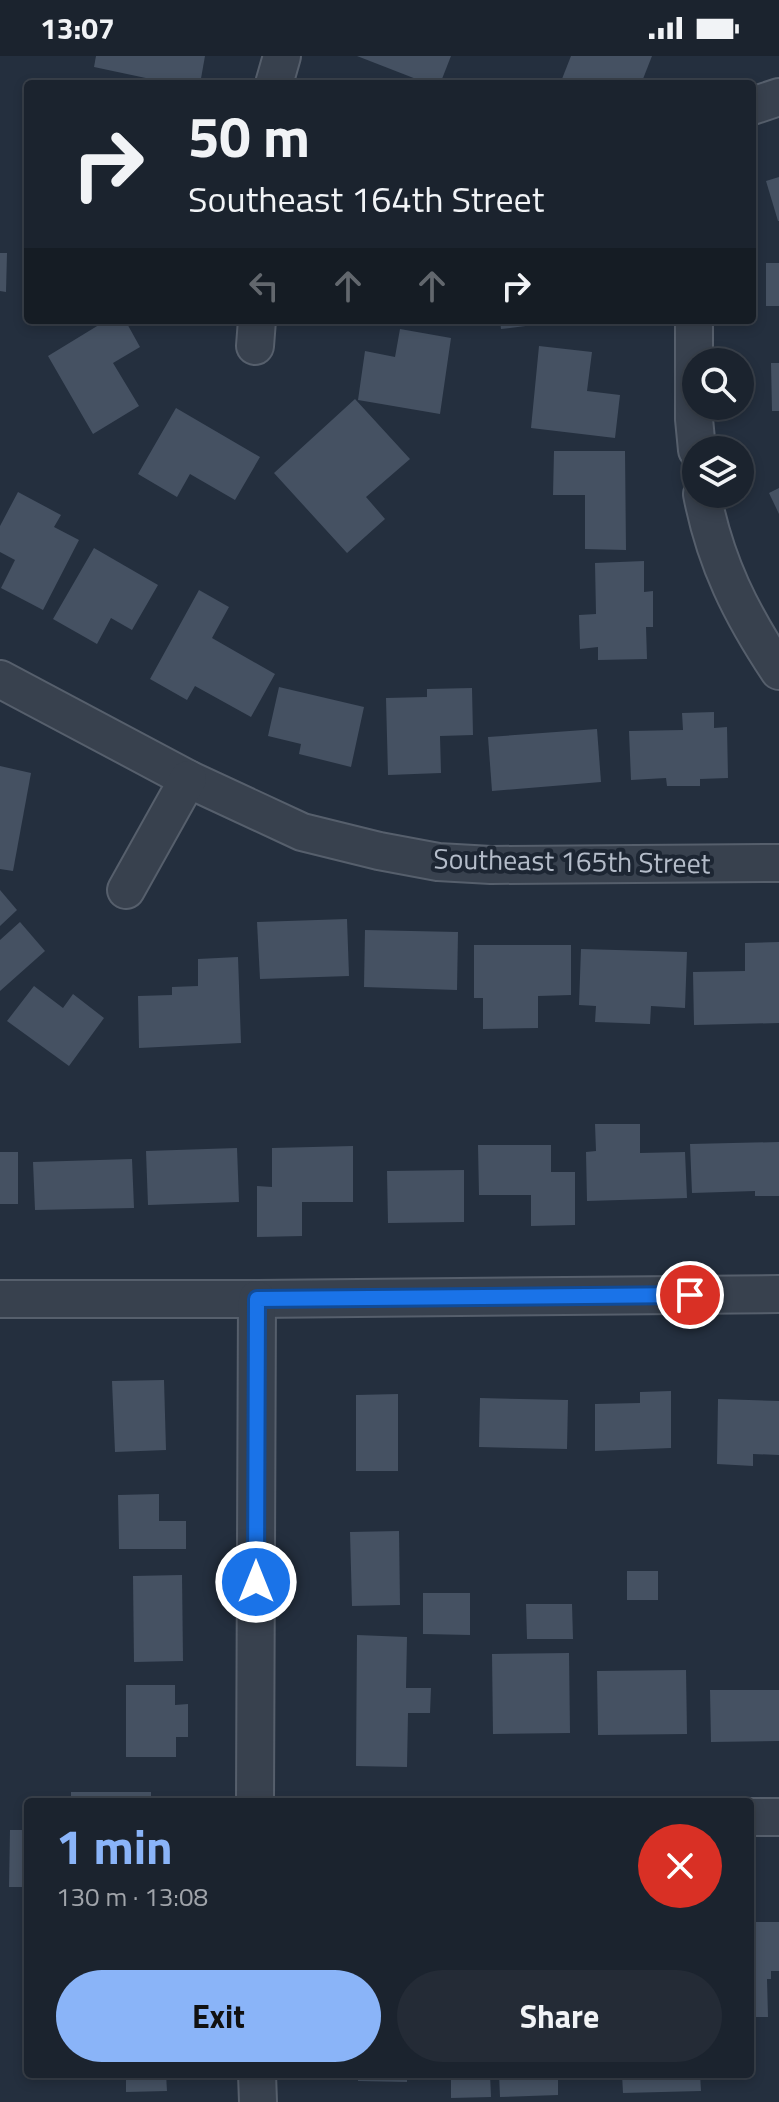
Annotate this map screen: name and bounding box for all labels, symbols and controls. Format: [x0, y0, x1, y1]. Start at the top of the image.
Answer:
text: 13:07 [40, 5, 115, 51]
text: 50 m [188, 94, 310, 179]
icon: right [56, 112, 160, 216]
text: Southeast 164th Street [188, 171, 544, 226]
icon: left [242, 264, 286, 308]
icon: ahead [326, 264, 370, 308]
icon: ahead [410, 264, 454, 308]
icon: right [494, 264, 538, 308]
map controls [682, 348, 754, 508]
button: search [682, 348, 754, 420]
button: layers [682, 436, 754, 508]
street label: Southeast 165th Street [433, 837, 711, 884]
pin [656, 1261, 724, 1329]
icon: arrive [668, 1273, 712, 1317]
position arrow [214, 1540, 298, 1624]
text: 1 min [56, 1810, 173, 1883]
button: close [638, 1824, 722, 1908]
text: 130 m · 13:08 [56, 1877, 208, 1916]
button: Exit [56, 1970, 381, 2062]
button: Share [397, 1970, 722, 2062]

